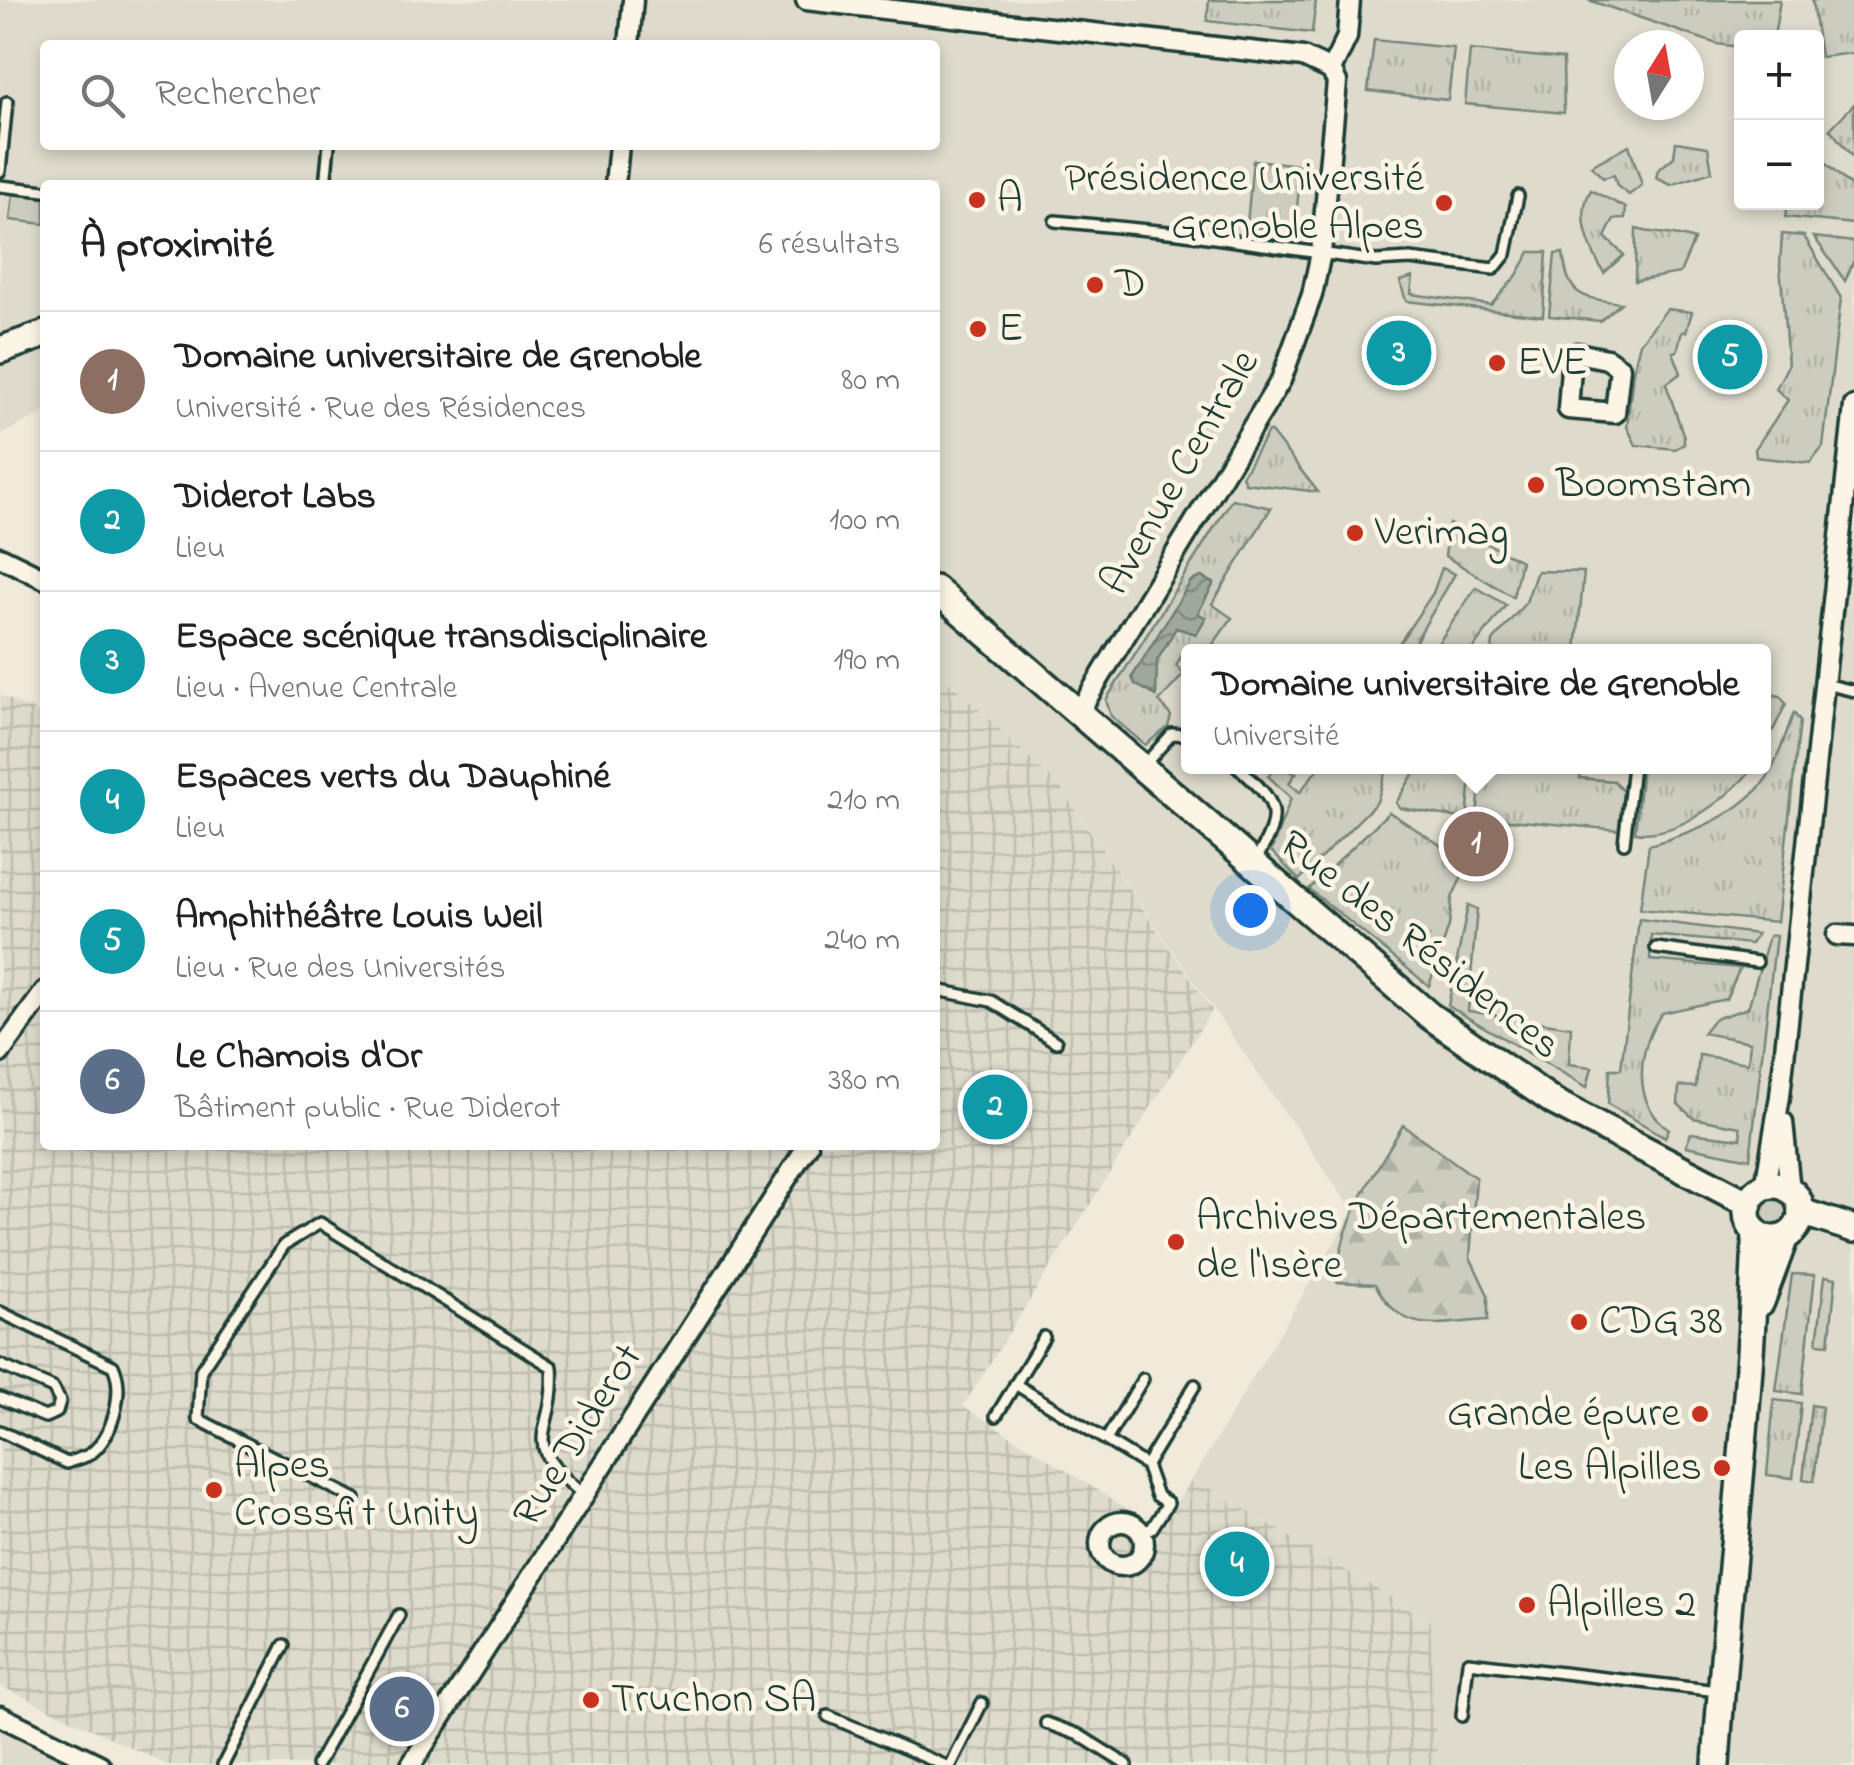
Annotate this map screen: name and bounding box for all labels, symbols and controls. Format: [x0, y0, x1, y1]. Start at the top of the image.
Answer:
north arrow [1614, 30, 1704, 120]
map controls [1734, 30, 1824, 210]
button: + [1734, 30, 1824, 120]
search box [40, 40, 940, 150]
text: Rechercher [155, 67, 321, 123]
icon: search [75, 68, 130, 123]
button: − [1734, 120, 1824, 210]
place label: Présidence Université Grenoble Alpes [1064, 149, 1424, 258]
place label: A [997, 170, 1023, 231]
marker: A [966, 189, 988, 211]
marker: Présidence Université Grenoble Alpes [1433, 192, 1455, 214]
text: À proximité [80, 215, 274, 276]
text: 6 résultats [759, 222, 900, 269]
place label: D [1114, 255, 1146, 316]
marker: D [1084, 274, 1106, 296]
place label: E [998, 299, 1023, 360]
pin: 3 [1366, 316, 1432, 390]
marker: E [967, 318, 989, 340]
pin: 5 [1698, 320, 1762, 394]
text: Domaine universitaire de Grenoble [175, 330, 701, 386]
place label: EVE [1517, 333, 1588, 394]
street label: Avenue Centrale [1086, 339, 1276, 607]
marker: EVE [1486, 352, 1508, 374]
text: 1 [107, 358, 118, 405]
text: 80 m [841, 358, 900, 405]
text: Université · Rue des Résidences [175, 386, 586, 433]
place label: Boomstam [1555, 455, 1751, 516]
text: Diderot Labs [175, 470, 376, 526]
marker: Boomstam [1525, 474, 1547, 496]
text: 2 [105, 498, 120, 545]
text: 100 m [829, 498, 900, 545]
place label: Verimag [1374, 503, 1508, 564]
marker: Verimag [1344, 522, 1366, 544]
text: Lieu [175, 526, 225, 573]
text: Espace scénique transdisciplinaire [175, 610, 707, 666]
text: 3 [106, 638, 119, 685]
text: 190 m [834, 638, 900, 685]
popup [1181, 644, 1771, 774]
text: Domaine universitaire de Grenoble [1213, 658, 1739, 714]
text: Lieu · Avenue Centrale [175, 666, 457, 713]
text: Université [1213, 714, 1339, 761]
text: Espaces verts du Dauphiné [175, 750, 610, 806]
text: 4 [106, 778, 119, 825]
text: 210 m [827, 778, 900, 825]
text: Lieu [175, 806, 225, 853]
pin: 1 [1444, 806, 1508, 882]
street label: Rue des Résidences [1265, 816, 1573, 1076]
your location [1225, 885, 1276, 936]
text: Amphithéâtre Louis Weil [175, 890, 543, 946]
text: 5 [103, 918, 122, 965]
text: 240 m [824, 918, 900, 965]
text: Lieu · Rue des Universités [175, 946, 506, 993]
text: Le Chamois d'Or [175, 1030, 422, 1086]
text: 6 [105, 1058, 120, 1105]
text: 380 m [828, 1058, 900, 1105]
pin: 2 [962, 1070, 1028, 1144]
text: Bâtiment public · Rue Diderot [175, 1086, 561, 1133]
place label: Archives Départementales de l'Isère [1196, 1188, 1647, 1297]
marker: Archives Départementales de l'Isère [1165, 1231, 1187, 1253]
place label: CDG 38 [1599, 1292, 1723, 1353]
marker: CDG 38 [1568, 1311, 1590, 1333]
street label: Rue Diderot [498, 1332, 660, 1540]
place label: Grande épure [1447, 1384, 1680, 1445]
marker: Grande épure [1689, 1403, 1711, 1425]
place label: Alpes Crossfit Unity [234, 1436, 479, 1545]
place label: Les Alpilles [1518, 1438, 1702, 1499]
marker: Les Alpilles [1711, 1457, 1733, 1479]
marker: Alpes Crossfit Unity [203, 1479, 225, 1501]
pin: 4 [1204, 1526, 1270, 1602]
place label: Alpilles 2 [1547, 1575, 1696, 1636]
marker: Alpilles 2 [1516, 1594, 1538, 1616]
place label: Truchon SA [611, 1670, 816, 1731]
pin: 6 [370, 1672, 434, 1746]
marker: Truchon SA [580, 1689, 602, 1711]

